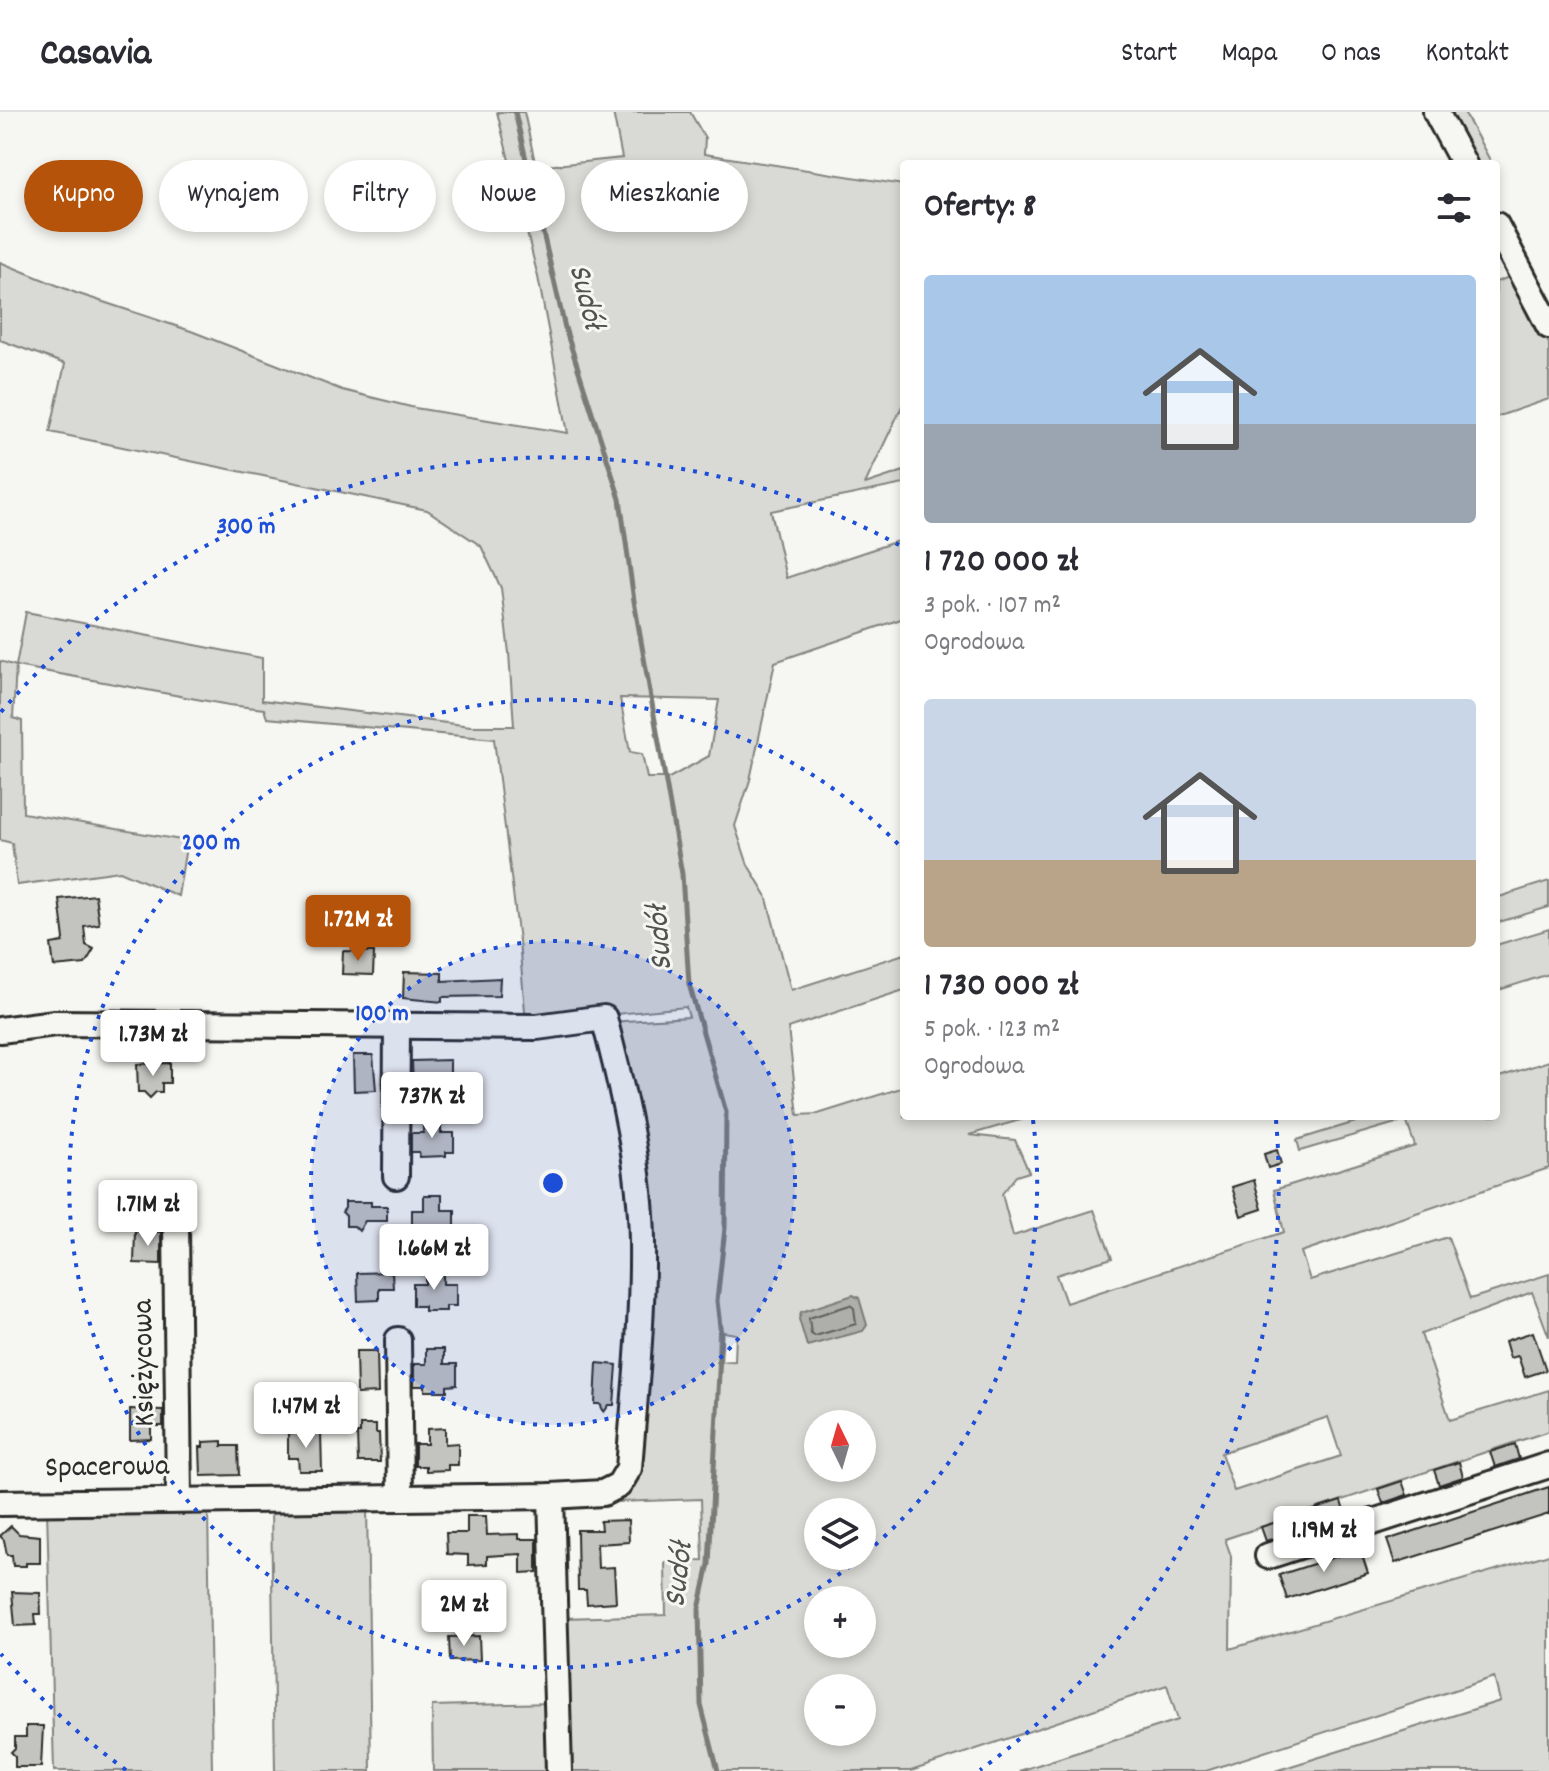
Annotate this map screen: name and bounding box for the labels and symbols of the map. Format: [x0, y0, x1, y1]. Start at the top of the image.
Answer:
water label: Sudół [554, 260, 615, 337]
text: 300 m [217, 511, 275, 545]
text: 200 m [182, 827, 240, 861]
pin: 1.72M zł [275, 895, 441, 963]
water label: Sudół [637, 901, 687, 972]
text: 100 m [355, 998, 409, 1032]
pin: 1.73M zł [70, 1010, 236, 1078]
pin: 737K zł [358, 1072, 506, 1140]
centre of rings [539, 1169, 567, 1197]
pin: 1.71M zł [65, 1180, 231, 1248]
pin: 1.66M zł [351, 1224, 517, 1292]
street label: Księżycowa [123, 1298, 169, 1427]
pin: 1.47M zł [223, 1382, 389, 1450]
north arrow [804, 1410, 876, 1482]
street label: Spacerowa [45, 1446, 170, 1492]
pin: 1.19M zł [1241, 1506, 1407, 1574]
water label: Sudół [654, 1537, 708, 1610]
pin: 2M zł [408, 1580, 520, 1648]

